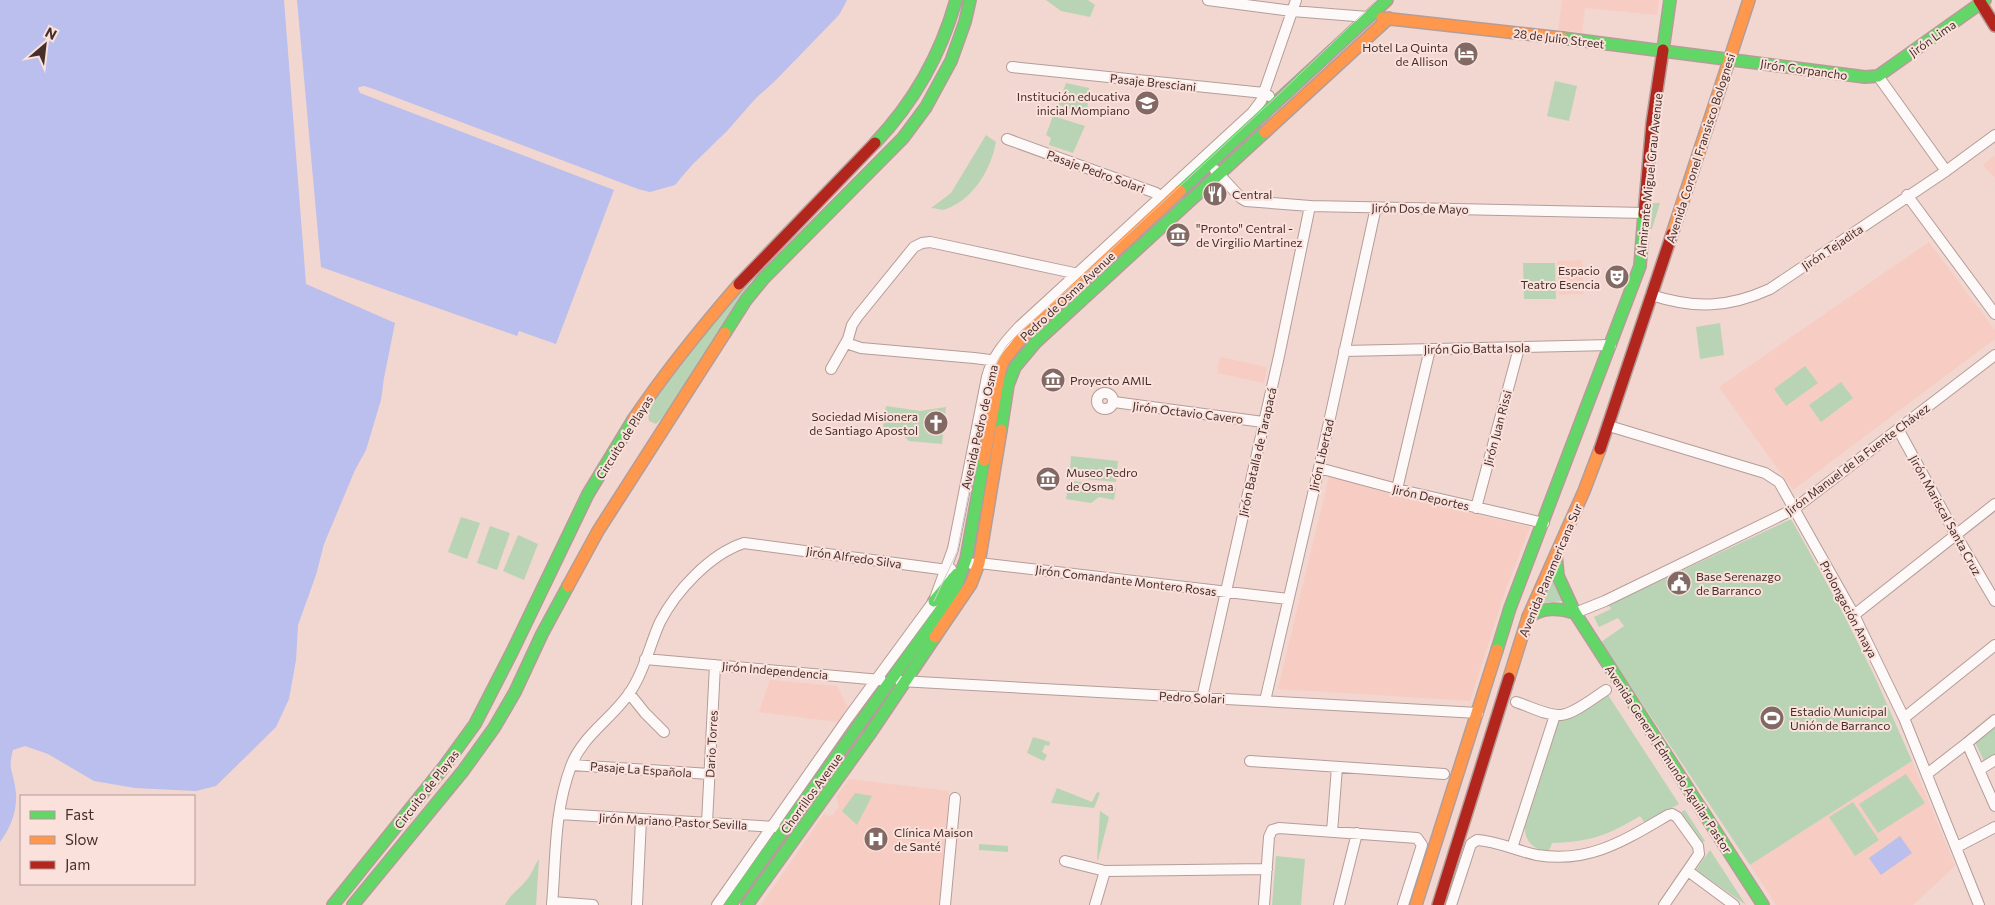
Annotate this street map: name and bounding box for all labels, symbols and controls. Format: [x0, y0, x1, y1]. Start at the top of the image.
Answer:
street label: Jirón Lima [1906, 17, 1959, 60]
north arrow [20, 20, 70, 70]
text: N [43, 23, 60, 43]
street label: 28 de Julio Street [1513, 25, 1605, 52]
place label: Hotel La Quinta de Allison [1362, 40, 1448, 68]
hotel icon: Hotel La Quinta de Allison [1453, 41, 1479, 67]
street label: Avenida Coronel Fransisco Bolognesi [1663, 51, 1737, 245]
street label: Jirón Corpancho [1759, 56, 1849, 83]
street label: Pasaje Bresciani [1109, 71, 1197, 93]
place label: Institución educativa inicial Mompiano [1017, 89, 1130, 117]
school or university icon: Institución educativa inicial Mompiano [1134, 90, 1160, 116]
street label: Almirante Miguel Grau Avenue [1633, 93, 1665, 257]
street label: Pasaje Pedro Solari [1045, 147, 1147, 195]
restaurant icon: Central [1202, 181, 1228, 207]
place label: Central [1232, 187, 1272, 201]
street label: Jirón Dos de Mayo [1371, 200, 1469, 217]
place label: "Pronto" Central - de Virgilio Martinez [1196, 221, 1303, 249]
street label: Jirón Tejadita [1799, 221, 1866, 274]
museum icon: "Pronto" Central - de Virgilio Martinez [1165, 222, 1191, 248]
street label: Pedro de Osma Avenue [1017, 248, 1117, 344]
place label: Espacio Teatro Esencia [1521, 263, 1600, 291]
theatre icon: Espacio Teatro Esencia [1604, 264, 1630, 290]
street label: Jirón Gio Batta Isola [1424, 340, 1530, 357]
street label: Avenida Pedro de Osma [958, 363, 1000, 491]
museum icon: Proyecto AMIL [1040, 367, 1066, 393]
place label: Proyecto AMIL [1070, 373, 1152, 387]
street label: Jirón Batalla de Tarapacá [1235, 386, 1280, 518]
street label: Jirón Juan Rissi [1480, 388, 1515, 468]
street label: Circuito de Playas [593, 393, 655, 481]
street label: Jirón Octavio Cavero [1132, 398, 1244, 427]
street label: Jirón Manuel de la Fuente Chávez [1782, 400, 1933, 519]
place label: Sociedad Misionera de Santiago Apostol [809, 409, 918, 437]
church icon: Sociedad Misionera de Santiago Apostol [923, 410, 949, 436]
street label: Jirón Libertad [1306, 417, 1337, 493]
street label: Jirón Mariscal Santa Cruz [1906, 452, 1985, 578]
place label: Museo Pedro de Osma [1066, 465, 1138, 493]
museum icon: Museo Pedro de Osma [1035, 466, 1061, 492]
street label: Jirón Deportes [1391, 481, 1471, 514]
street label: Avenida Panamericana Sur [1516, 501, 1585, 639]
street label: Jirón Alfredo Silva [805, 543, 903, 572]
street label: Prolongación Anaya [1817, 558, 1881, 660]
street label: Jirón Comandante Montero Rosas [1034, 562, 1218, 599]
place label: Base Serenazgo de Barranco [1696, 569, 1781, 597]
public building icon: Base Serenazgo de Barranco [1666, 570, 1692, 596]
street label: Jirón Independencia [721, 658, 829, 683]
street label: Avenida General Edmundo Aguilar Pastor [1603, 662, 1735, 856]
street label: Pedro Solari [1159, 688, 1225, 706]
place label: Estadio Municipal Unión de Barranco [1790, 704, 1890, 732]
sports icon: Estadio Municipal Unión de Barranco [1759, 705, 1785, 731]
street label: Dario Torres [702, 710, 720, 778]
street label: Circuito de Playas [391, 747, 461, 831]
street label: Chorrillos Avenue [777, 750, 845, 836]
street label: Pasaje La Española [590, 758, 692, 780]
legend [20, 795, 195, 885]
text: Fast [65, 805, 94, 823]
street label: Jirón Mariano Pastor Sevilla [598, 810, 748, 833]
place label: Clínica Maison de Santé [894, 825, 973, 853]
hospital icon: Clínica Maison de Santé [863, 826, 889, 852]
text: Slow [65, 830, 98, 848]
text: Jam [65, 855, 90, 873]

